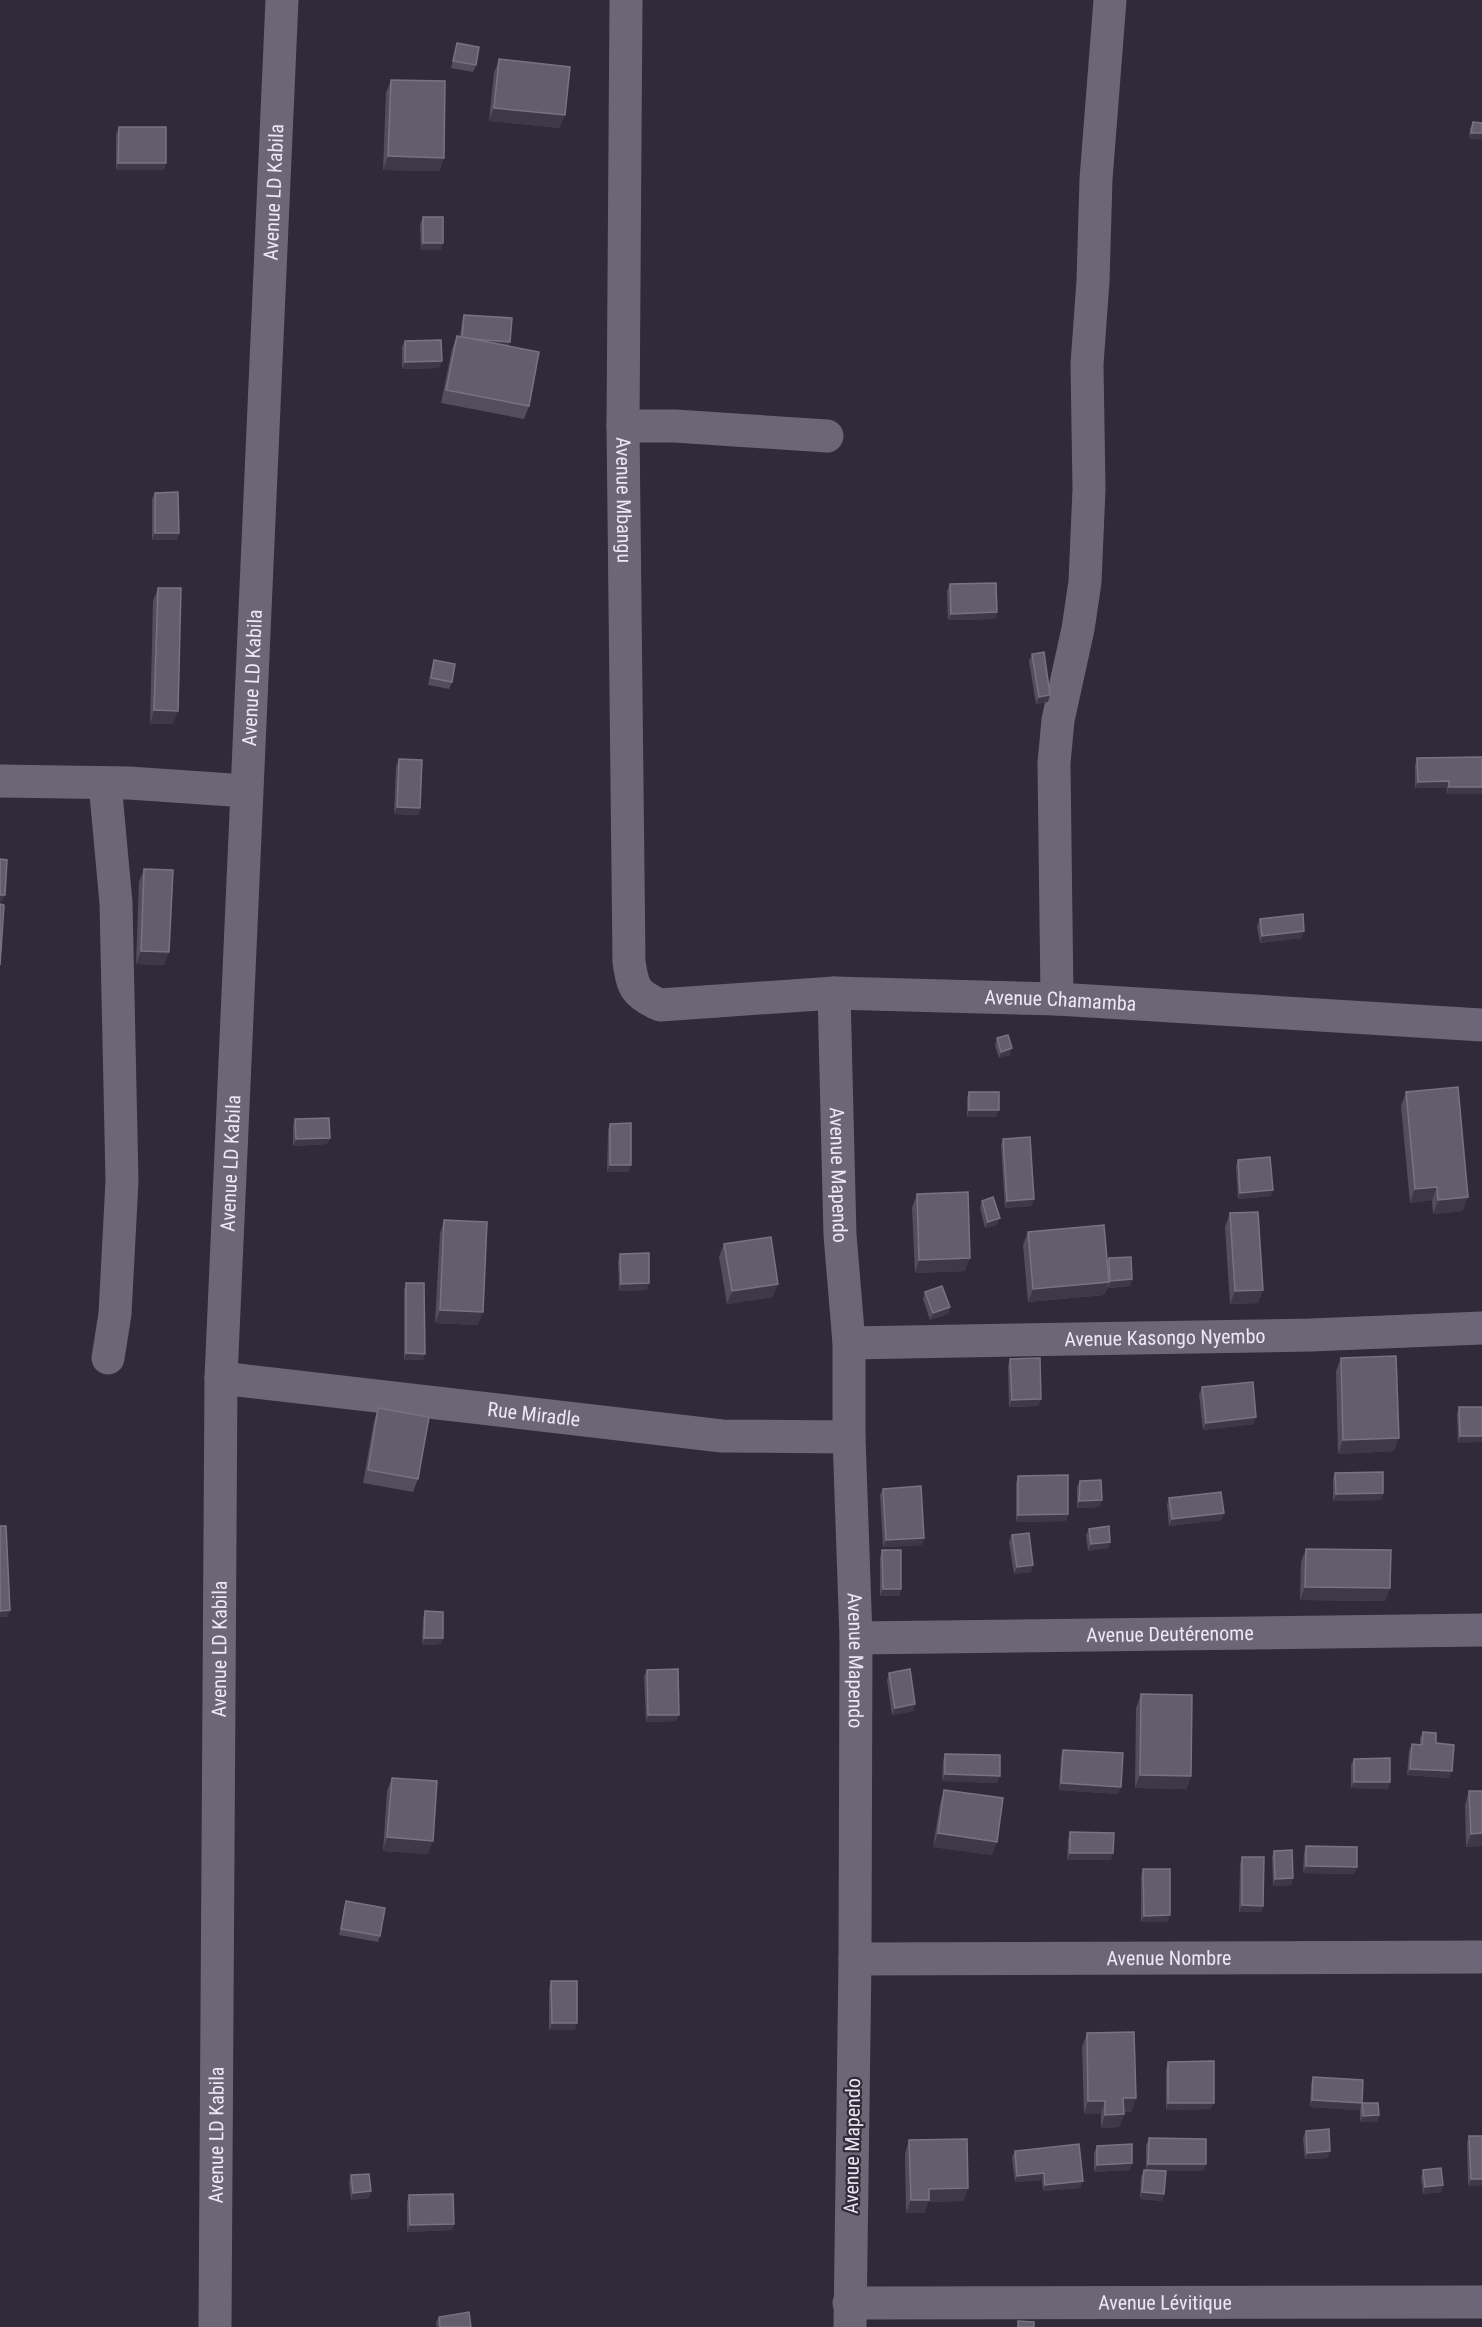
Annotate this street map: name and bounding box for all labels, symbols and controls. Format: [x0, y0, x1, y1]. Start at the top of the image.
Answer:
street label: Avenue LD Kabila [258, 123, 289, 261]
street label: Avenue Mbangu [611, 437, 637, 563]
street label: Avenue LD Kabila [237, 609, 267, 747]
street label: Avenue Chamamba [984, 985, 1137, 1016]
street label: Avenue LD Kabila [215, 1094, 246, 1232]
street label: Avenue Mapendo [825, 1107, 853, 1244]
street label: Avenue Kasongo Nyembo [1064, 1324, 1266, 1351]
street label: Rue Miradle [486, 1397, 582, 1432]
street label: Avenue LD Kabila [207, 1580, 232, 1718]
street label: Avenue Mapendo [842, 1592, 868, 1728]
street label: Avenue Deutérenome [1086, 1621, 1254, 1647]
street label: Avenue Nombre [1107, 1946, 1231, 1970]
street label: Avenue LD Kabila [204, 2066, 229, 2204]
street label: Avenue Mapendo [839, 2078, 865, 2214]
street label: Avenue Lévitique [1098, 2290, 1232, 2315]

